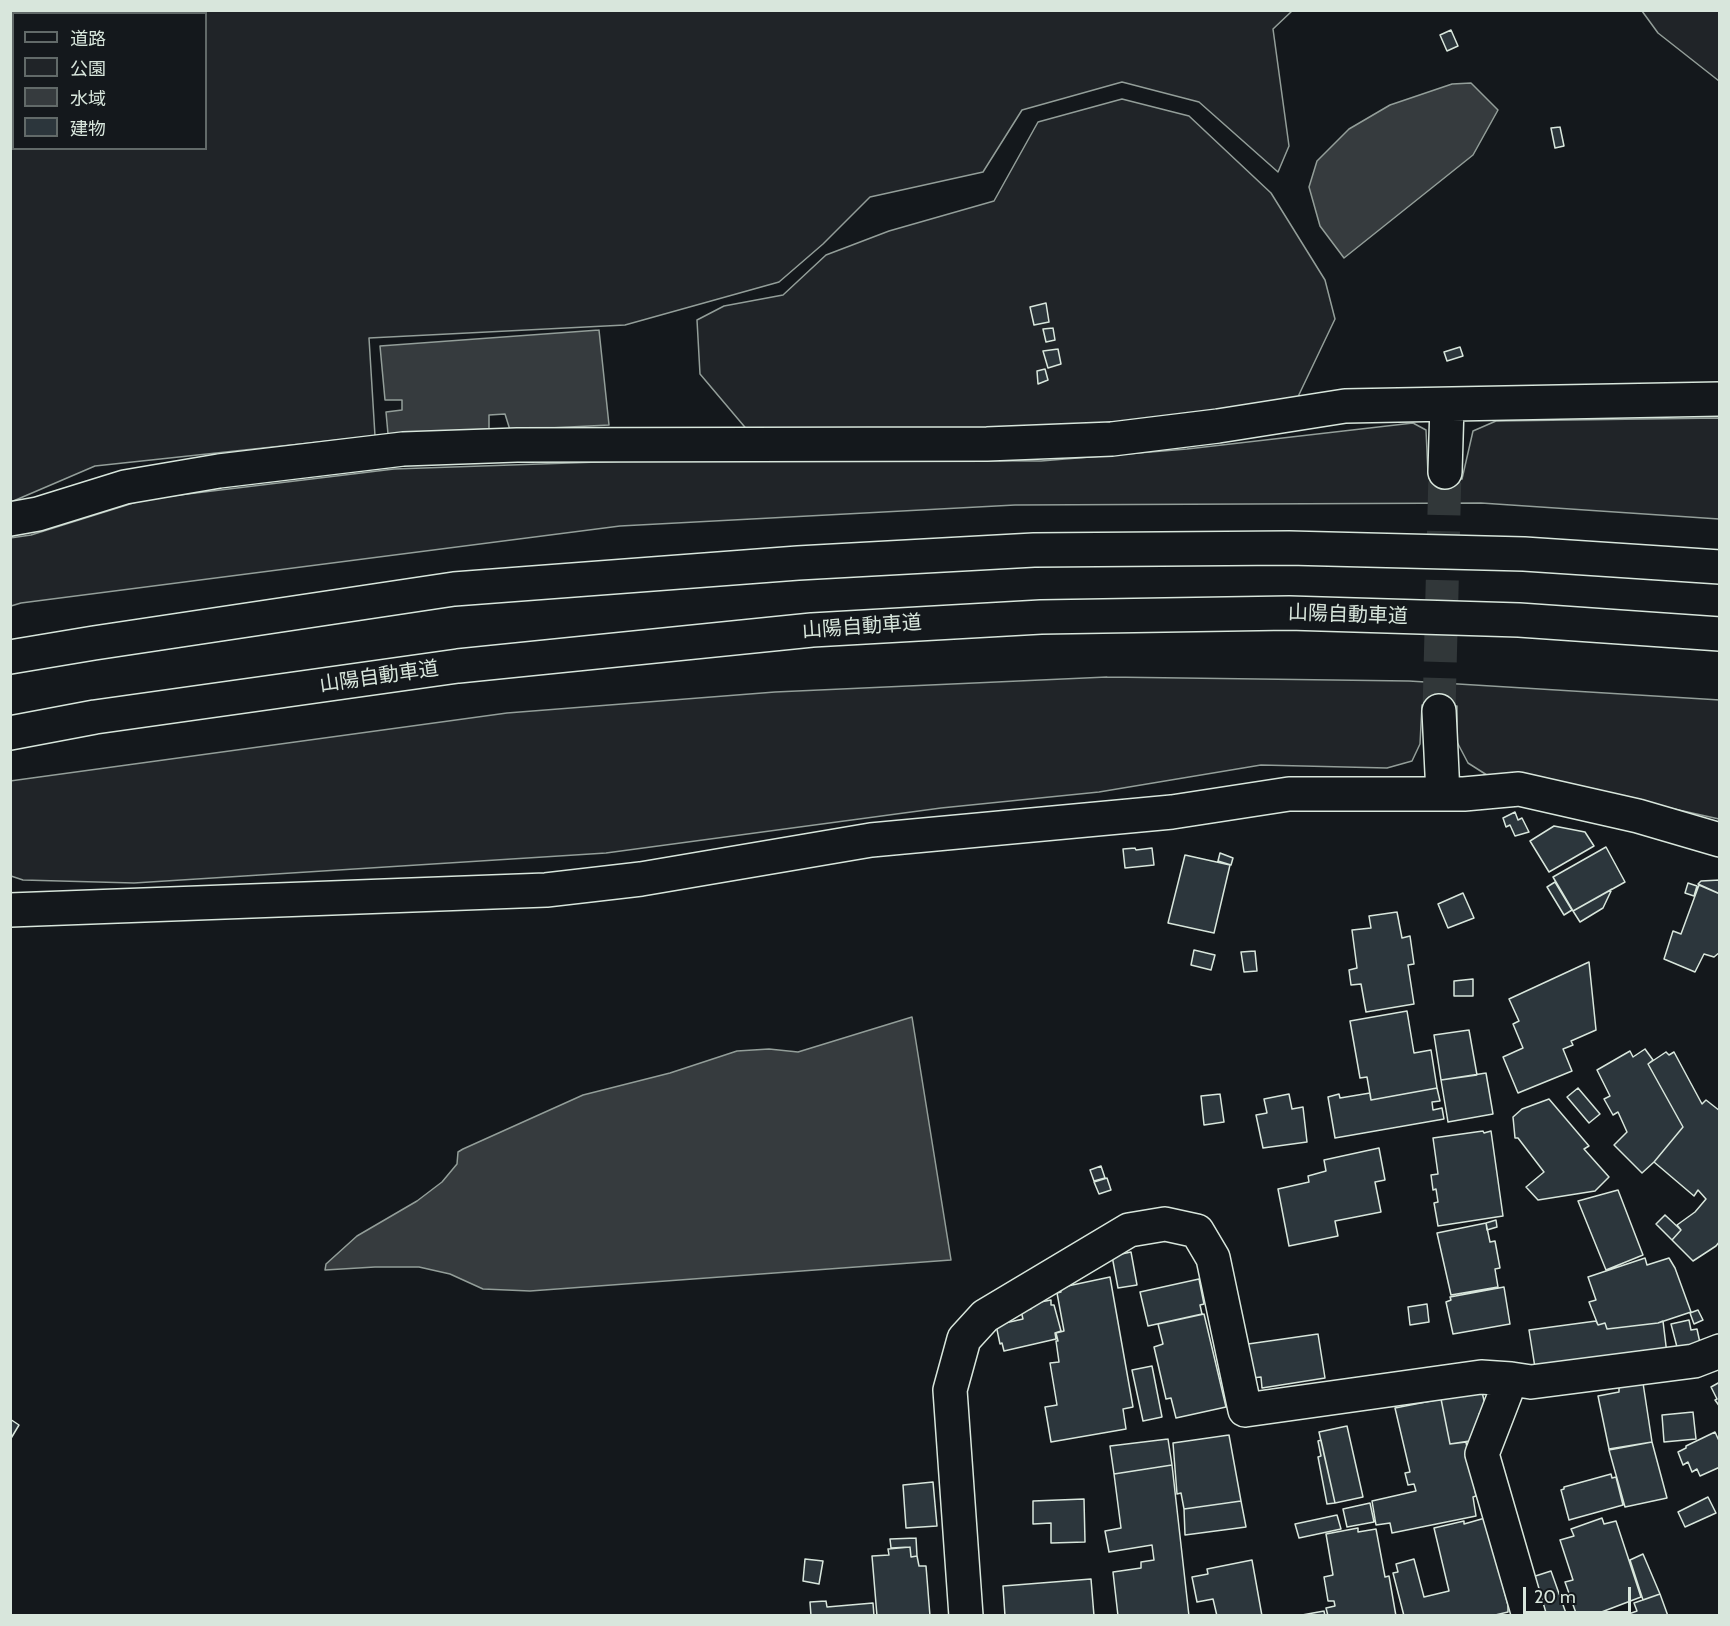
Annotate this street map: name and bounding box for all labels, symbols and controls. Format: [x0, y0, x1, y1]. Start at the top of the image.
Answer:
legend [12, 12, 207, 150]
text: 道路 [70, 28, 106, 50]
text: 公園 [70, 58, 106, 80]
text: 水域 [70, 88, 106, 110]
text: 建物 [70, 118, 106, 140]
street label: 山陽自動車道 [1288, 601, 1408, 629]
street label: 山陽自動車道 [801, 611, 923, 643]
street label: 山陽自動車道 [318, 657, 440, 697]
scale bar [1526, 1575, 1634, 1613]
text: 20 m [1534, 1586, 1576, 1608]

